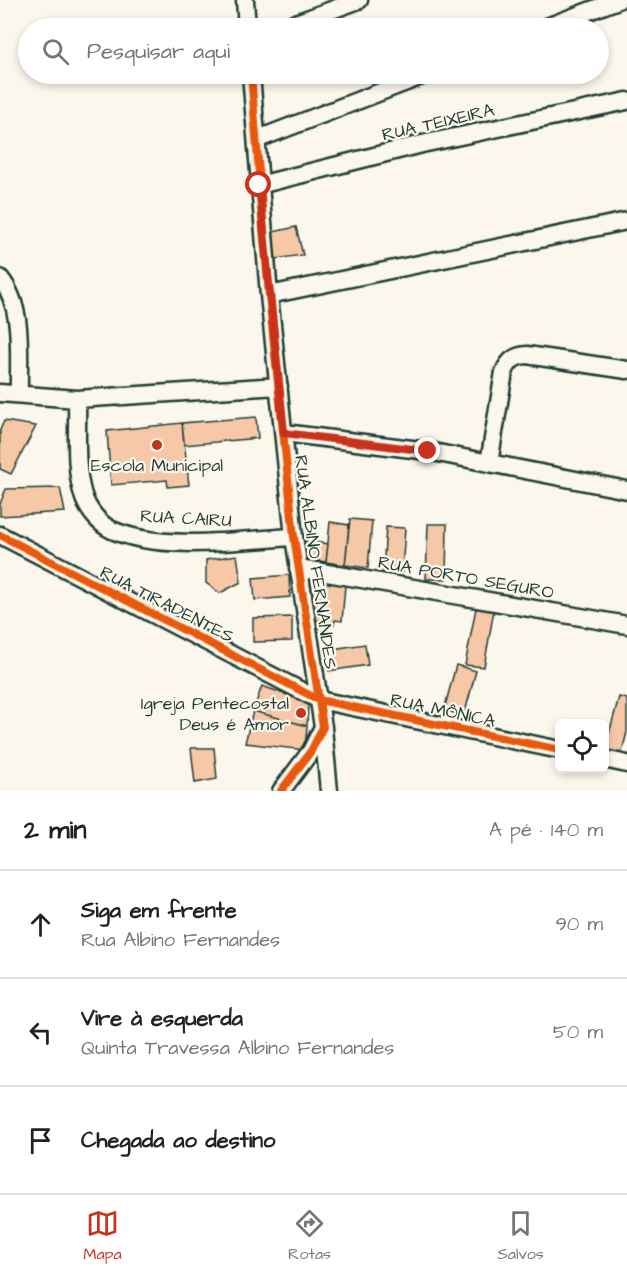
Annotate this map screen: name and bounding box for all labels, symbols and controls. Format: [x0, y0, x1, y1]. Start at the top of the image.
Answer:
search box [18, 18, 609, 84]
icon: search [39, 35, 72, 68]
text: Pesquisar aqui [87, 36, 230, 67]
street label: RUA TEIXEIRA [379, 97, 497, 148]
route start [245, 171, 271, 197]
route end [414, 437, 440, 463]
marker: Escola Municipal [150, 438, 164, 452]
place label: Escola Municipal [91, 453, 223, 478]
street label: RUA ALBINO FERNANDES [288, 454, 343, 671]
street label: RUA CAIRU [140, 504, 232, 533]
street label: RUA PORTO SEGURO [376, 550, 556, 605]
street label: RUA TIRADENTES [96, 560, 238, 649]
street label: RUA MÔNICA [388, 687, 498, 734]
place label: Igreja Pentecostal Deus é Amor [141, 691, 289, 737]
marker: Igreja Pentecostal Deus é Amor [294, 706, 308, 720]
map controls [555, 719, 609, 773]
button: locate [555, 719, 609, 773]
text: 2 min [24, 812, 86, 848]
text: A pé · 140 m [489, 816, 603, 844]
text: Siga em frente [81, 895, 237, 926]
icon: ahead [24, 908, 57, 941]
text: 90 m [555, 910, 603, 938]
text: Rua Albino Fernandes [81, 926, 280, 954]
text: Vire à esquerda [81, 1003, 243, 1034]
icon: left [24, 1016, 57, 1049]
text: 50 m [553, 1018, 603, 1046]
text: Quinta Travessa Albino Fernandes [81, 1034, 394, 1062]
icon: arrive [24, 1124, 57, 1157]
text: Chegada ao destino [81, 1125, 275, 1156]
tab: Mapa [83, 1207, 122, 1265]
tab: Rotas [288, 1207, 331, 1265]
tab: Salvos [498, 1207, 544, 1265]

